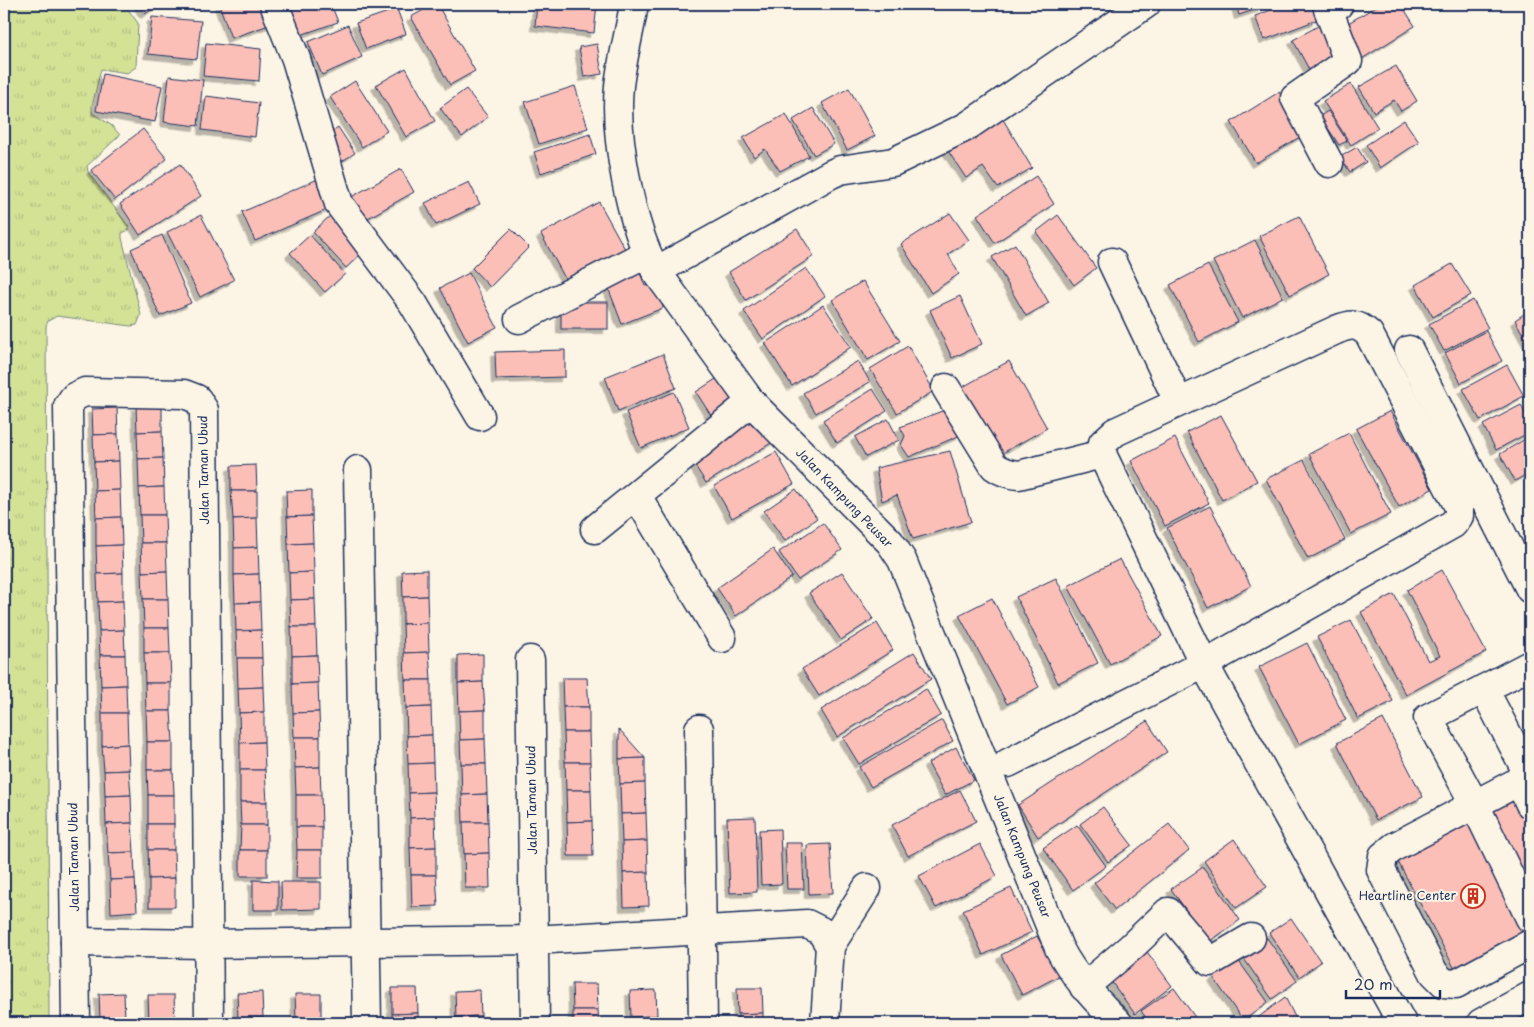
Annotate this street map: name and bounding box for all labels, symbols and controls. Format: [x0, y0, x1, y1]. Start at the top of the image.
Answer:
street label: Jalan Taman Ubud [193, 415, 213, 525]
street label: Jalan Kampung Peusar [792, 443, 898, 552]
street label: Jalan Taman Ubud [521, 745, 541, 855]
street label: Jalan Kampung Peusar [990, 791, 1056, 921]
street label: Jalan Taman Ubud [63, 802, 83, 912]
building icon: Heartline Center [1460, 883, 1486, 909]
place label: Heartline Center [1359, 886, 1456, 904]
scale bar [1346, 967, 1440, 999]
text: 20 m [1354, 972, 1393, 995]

